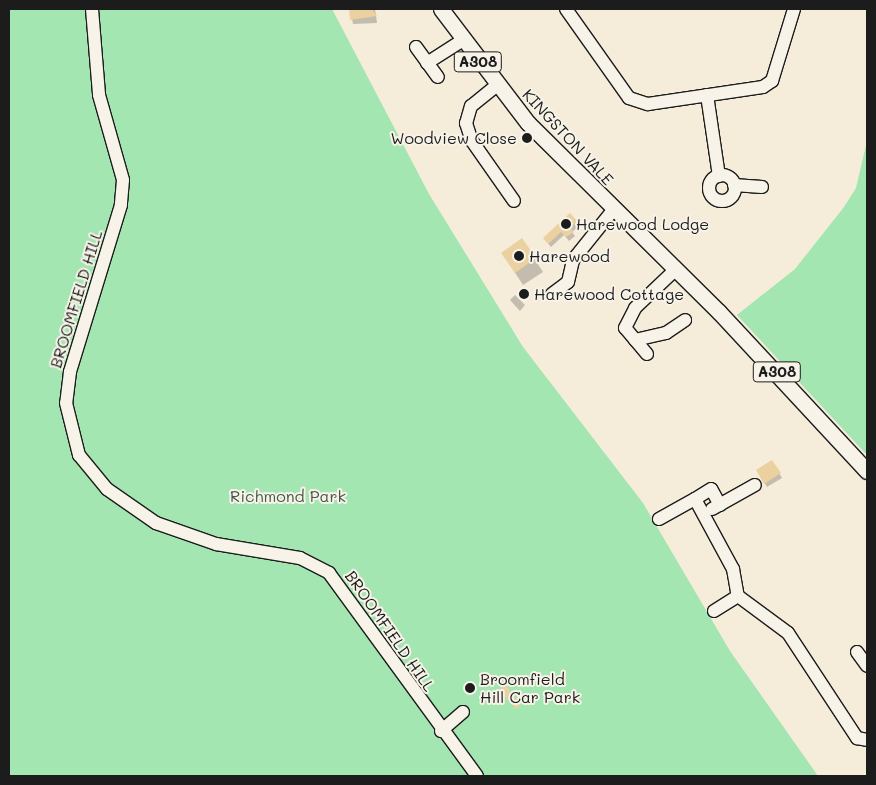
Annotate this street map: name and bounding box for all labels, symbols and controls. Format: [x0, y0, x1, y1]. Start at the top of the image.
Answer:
road number: A308 [453, 50, 503, 74]
street label: KINGSTON VALE [519, 85, 617, 189]
place label: Woodview Close [390, 128, 517, 148]
marker: Woodview Close [521, 132, 533, 144]
place label: Harewood Lodge [576, 214, 709, 234]
marker: Harewood Lodge [560, 218, 572, 230]
street label: BROOMFIELD HILL [46, 228, 106, 370]
place label: Harewood [529, 246, 610, 266]
marker: Harewood [513, 250, 525, 262]
place label: Harewood Cottage [534, 284, 684, 304]
marker: Harewood Cottage [518, 288, 530, 300]
road number: A308 [752, 360, 802, 384]
park label: Richmond Park [230, 486, 346, 506]
street label: BROOMFIELD HILL [341, 567, 439, 695]
place label: Broomfield Hill Car Park [480, 669, 580, 707]
marker: Broomfield Hill Car Park [464, 682, 476, 694]

